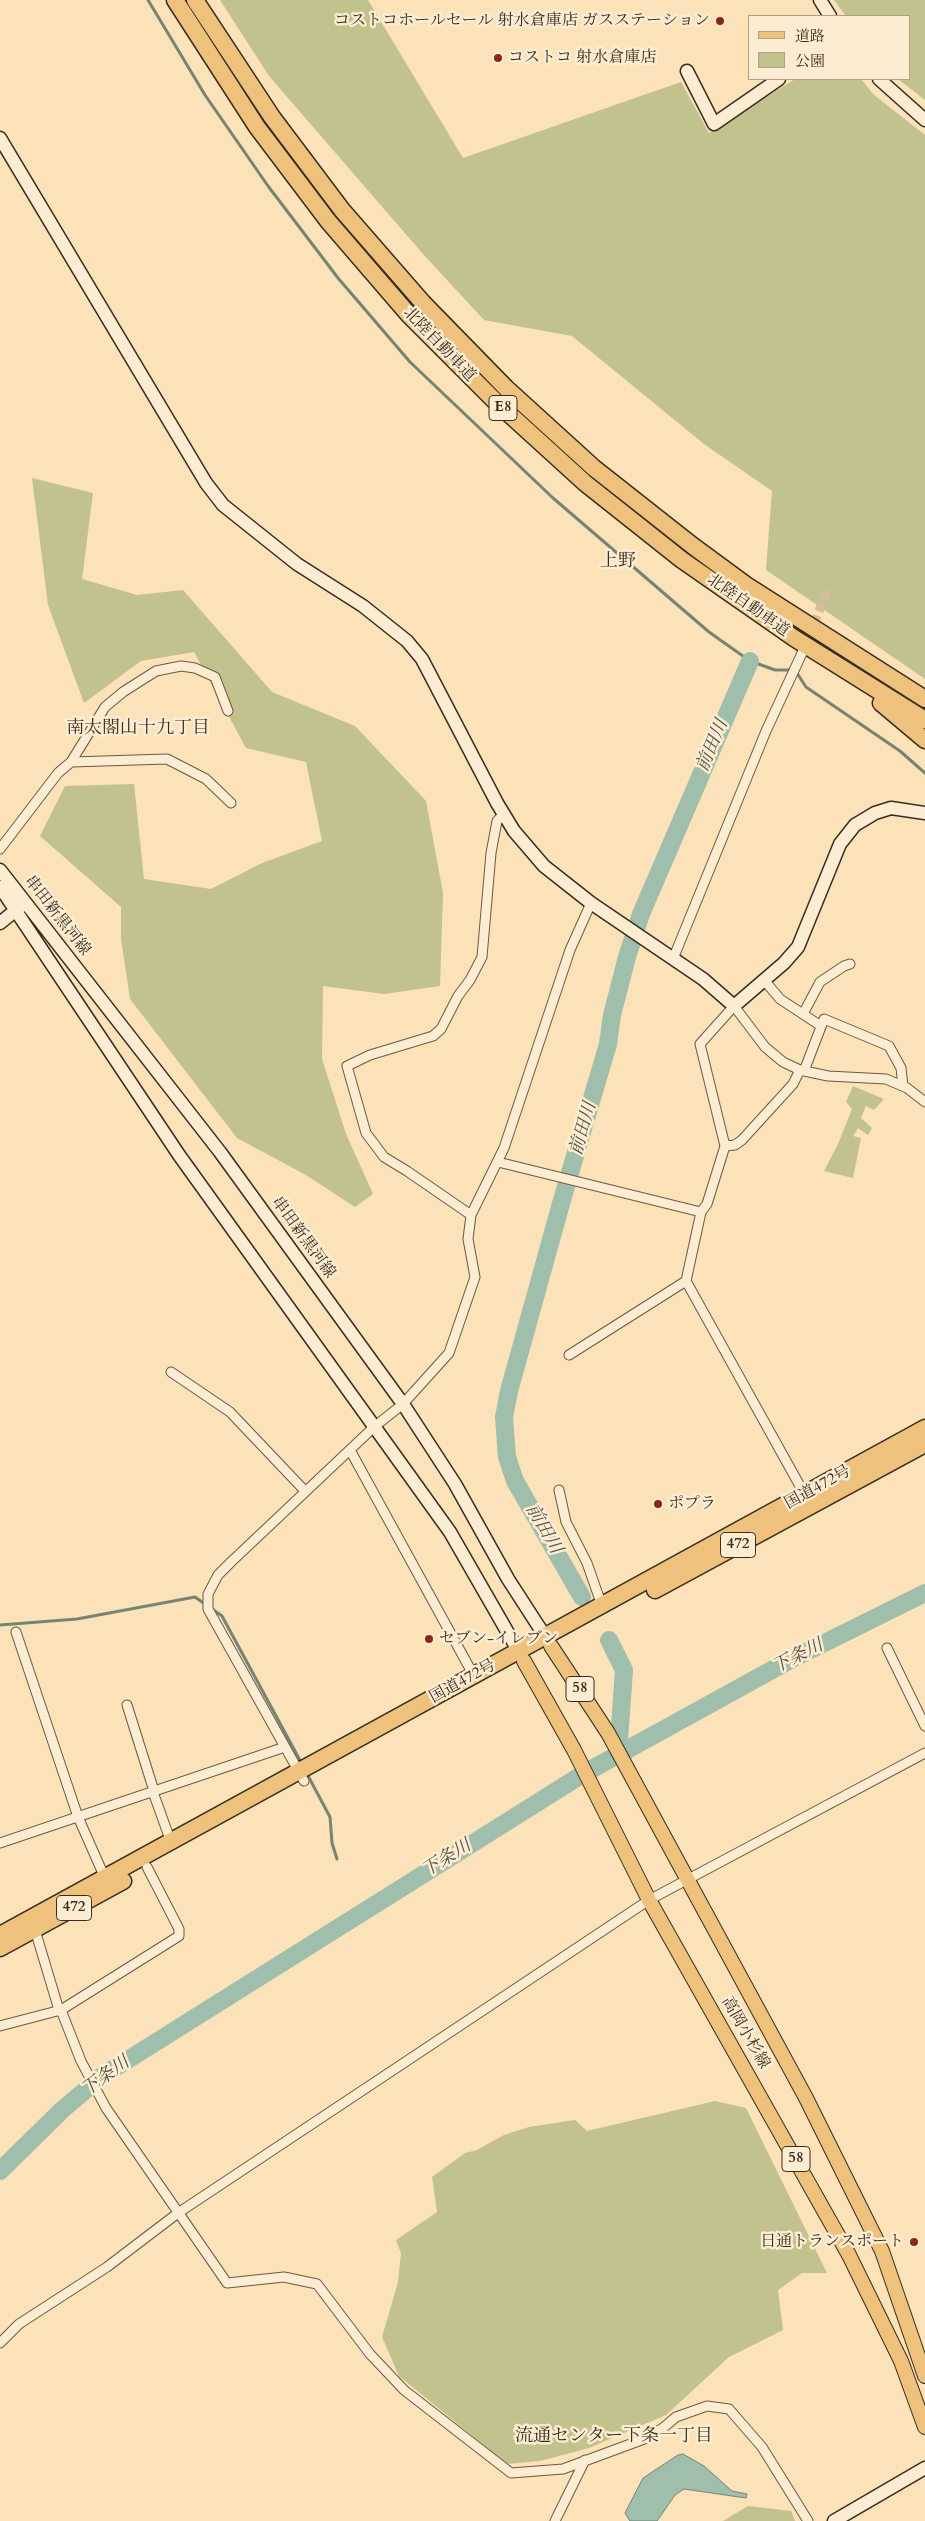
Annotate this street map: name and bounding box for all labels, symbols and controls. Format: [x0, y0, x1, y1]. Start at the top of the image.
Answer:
place label: コストコホールセール 射水倉庫店 ガスステーション [334, 11, 710, 31]
marker: コストコホールセール 射水倉庫店 ガスステーション [714, 15, 726, 27]
legend [748, 15, 910, 80]
text: 道路 [795, 26, 825, 46]
place label: コストコ 射水倉庫店 [508, 48, 656, 68]
text: 公園 [795, 51, 825, 71]
marker: コストコ 射水倉庫店 [492, 52, 504, 64]
street label: 北陸自動車道 [399, 304, 479, 386]
road number: E8 [489, 396, 517, 420]
district label: 上野 [600, 551, 636, 573]
street label: 北陸自動車道 [703, 571, 793, 641]
water label: 前田川 [693, 717, 733, 775]
district label: 南太閤山十九丁目 [66, 718, 210, 740]
street label: 串田新黒河線 [20, 872, 94, 960]
water label: 前田川 [566, 1100, 602, 1158]
street label: 串田新黒河線 [267, 1194, 339, 1282]
street label: 国道472号 [782, 1462, 854, 1514]
place label: ポプラ [668, 1494, 716, 1514]
marker: ポプラ [652, 1498, 664, 1510]
water label: 前田川 [520, 1500, 566, 1558]
road number: 472 [720, 1532, 756, 1558]
place label: セブン-イレブン [439, 1629, 558, 1649]
marker: セブン-イレブン [423, 1633, 435, 1645]
water label: 下条川 [769, 1635, 827, 1679]
street label: 国道472号 [427, 1656, 499, 1708]
road number: 58 [566, 1676, 594, 1702]
water label: 下条川 [418, 1836, 476, 1882]
road number: 472 [56, 1896, 92, 1920]
street label: 高岡小杉線 [717, 1994, 773, 2072]
water label: 下条川 [78, 2052, 134, 2102]
road number: 58 [782, 2146, 810, 2172]
place label: 日通トランスポート [760, 2232, 904, 2252]
marker: 日通トランスポート [908, 2236, 920, 2248]
district label: 流通センター下条一丁目 [515, 2426, 713, 2448]

